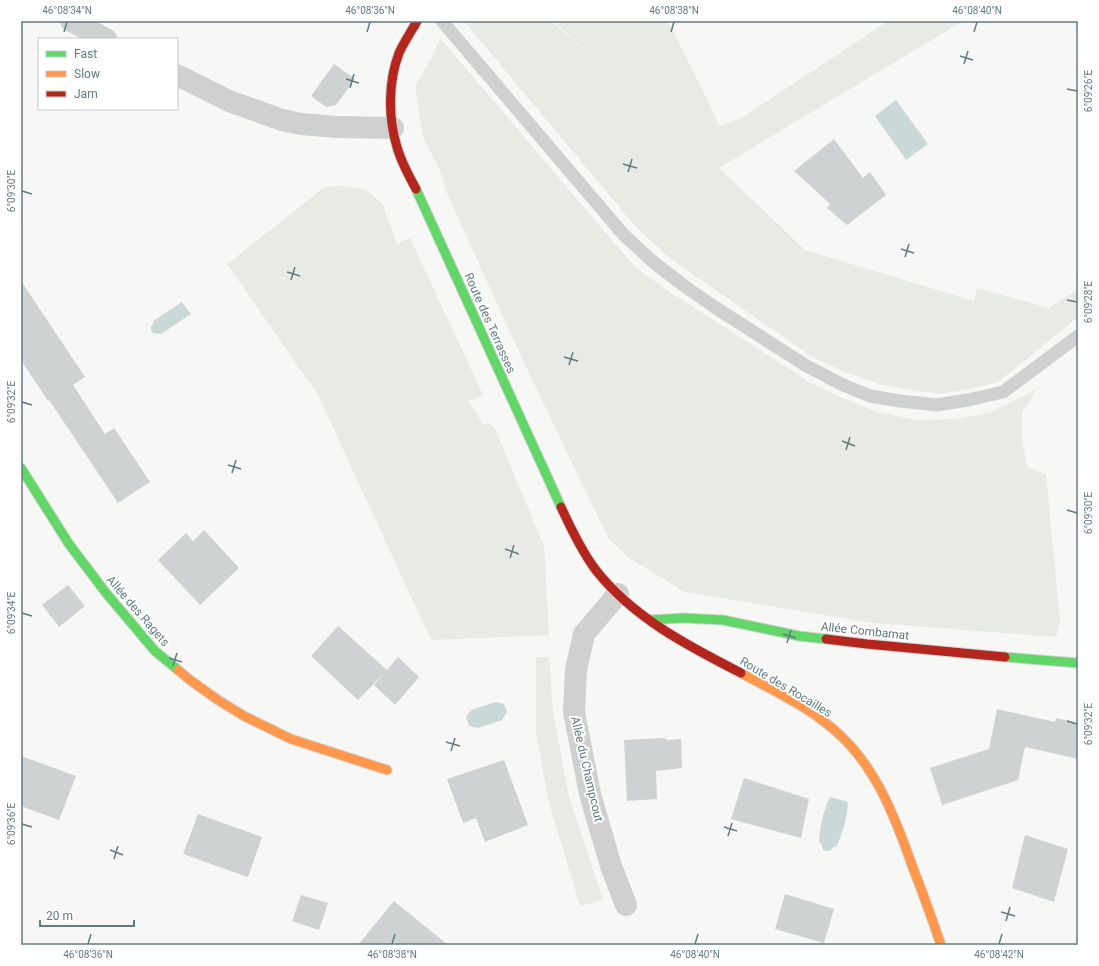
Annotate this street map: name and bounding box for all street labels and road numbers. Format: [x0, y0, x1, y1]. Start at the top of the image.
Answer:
street label: Route des Terrasses [462, 271, 518, 375]
street label: Allée des Ragets [104, 573, 172, 649]
street label: Allée Combamat [820, 619, 910, 643]
street label: Route des Rocailles [737, 654, 835, 720]
street label: Allée du Champcout [568, 715, 606, 823]

